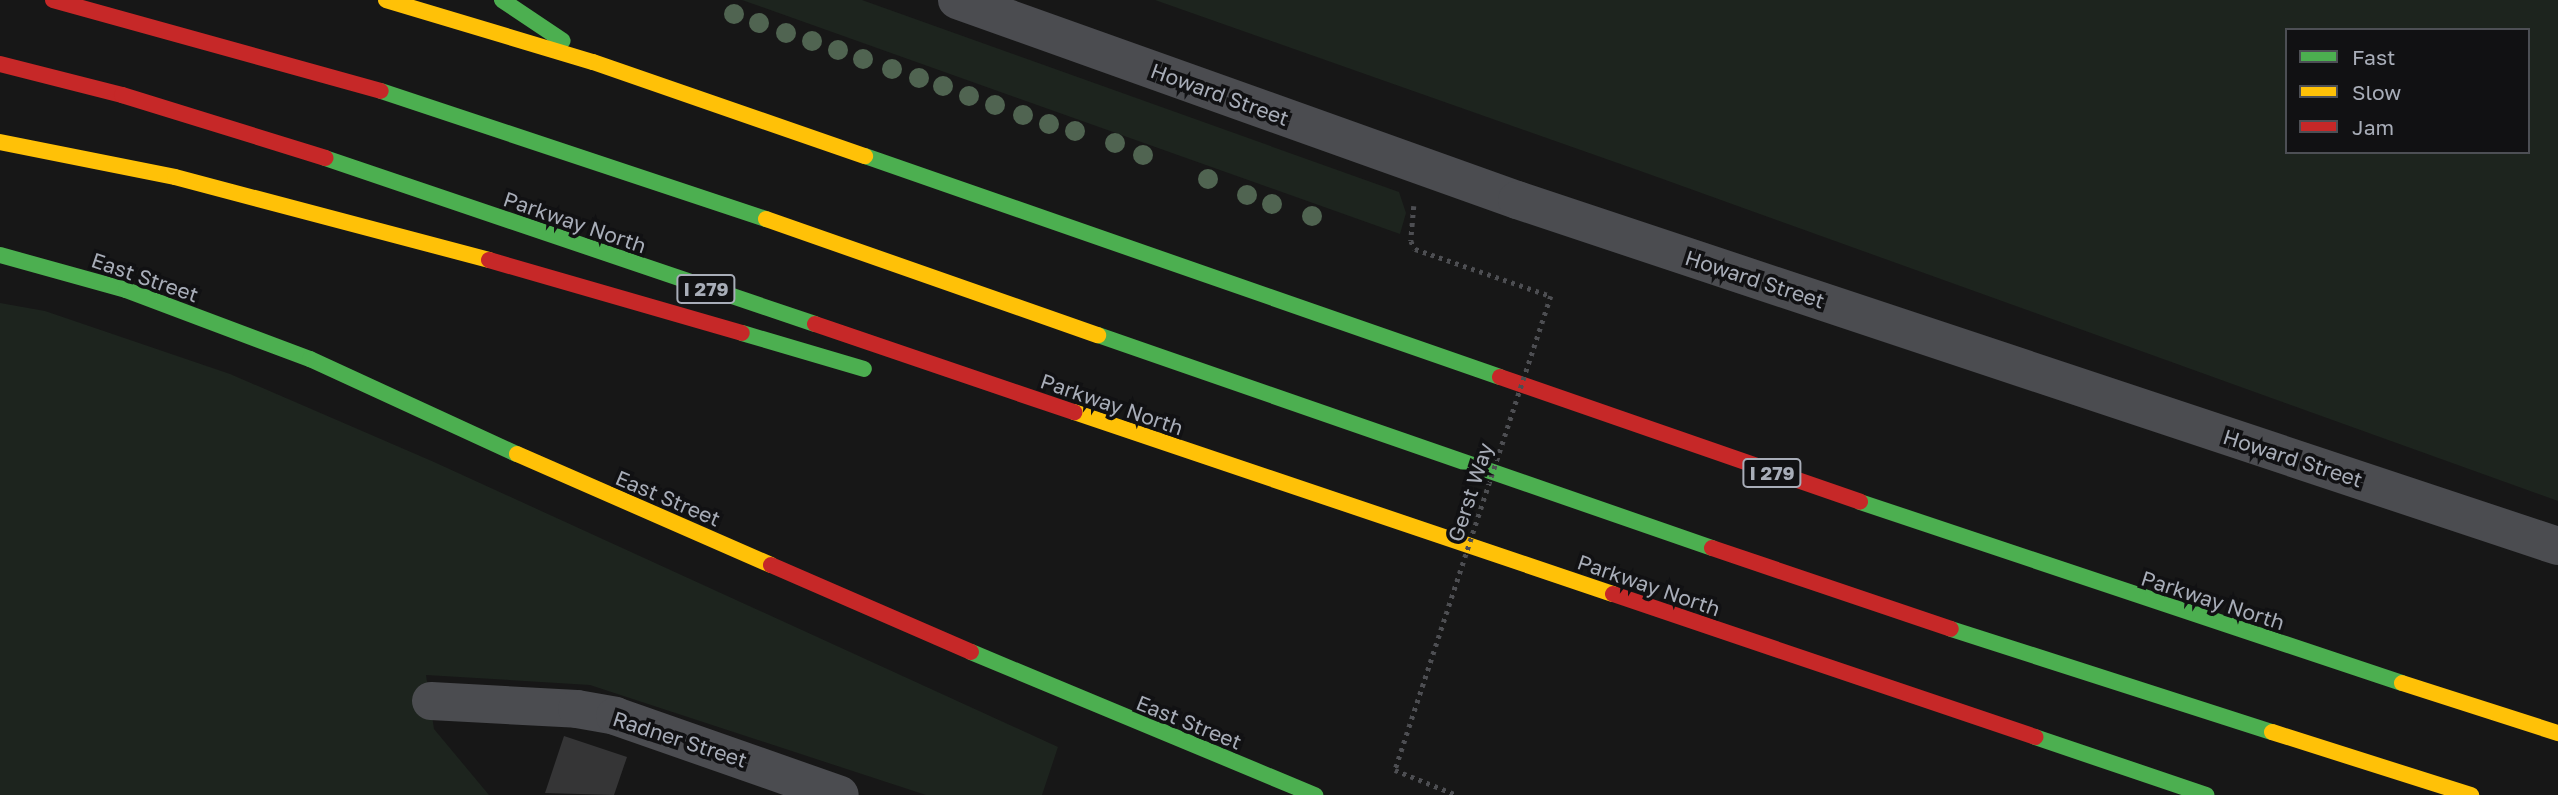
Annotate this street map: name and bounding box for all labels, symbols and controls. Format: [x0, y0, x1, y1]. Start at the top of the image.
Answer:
legend [2285, 28, 2530, 154]
text: Fast [2352, 44, 2395, 70]
street label: Howard Street [1148, 57, 1292, 131]
text: Slow [2352, 79, 2401, 105]
text: Jam [2352, 114, 2394, 140]
street label: Parkway North [500, 186, 650, 258]
street label: Howard Street [1682, 245, 1828, 313]
street label: East Street [88, 247, 202, 307]
road number: I 279 [676, 274, 736, 304]
street label: Parkway North [1037, 368, 1187, 440]
street label: Howard Street [2220, 424, 2366, 492]
street label: Gerst Way [1442, 439, 1498, 545]
road number: I 279 [1742, 458, 1802, 488]
street label: East Street [612, 465, 724, 531]
street label: Parkway North [1574, 549, 1724, 621]
street label: Parkway North [2138, 565, 2288, 635]
street label: East Street [1133, 689, 1245, 755]
street label: Radner Street [610, 705, 750, 773]

